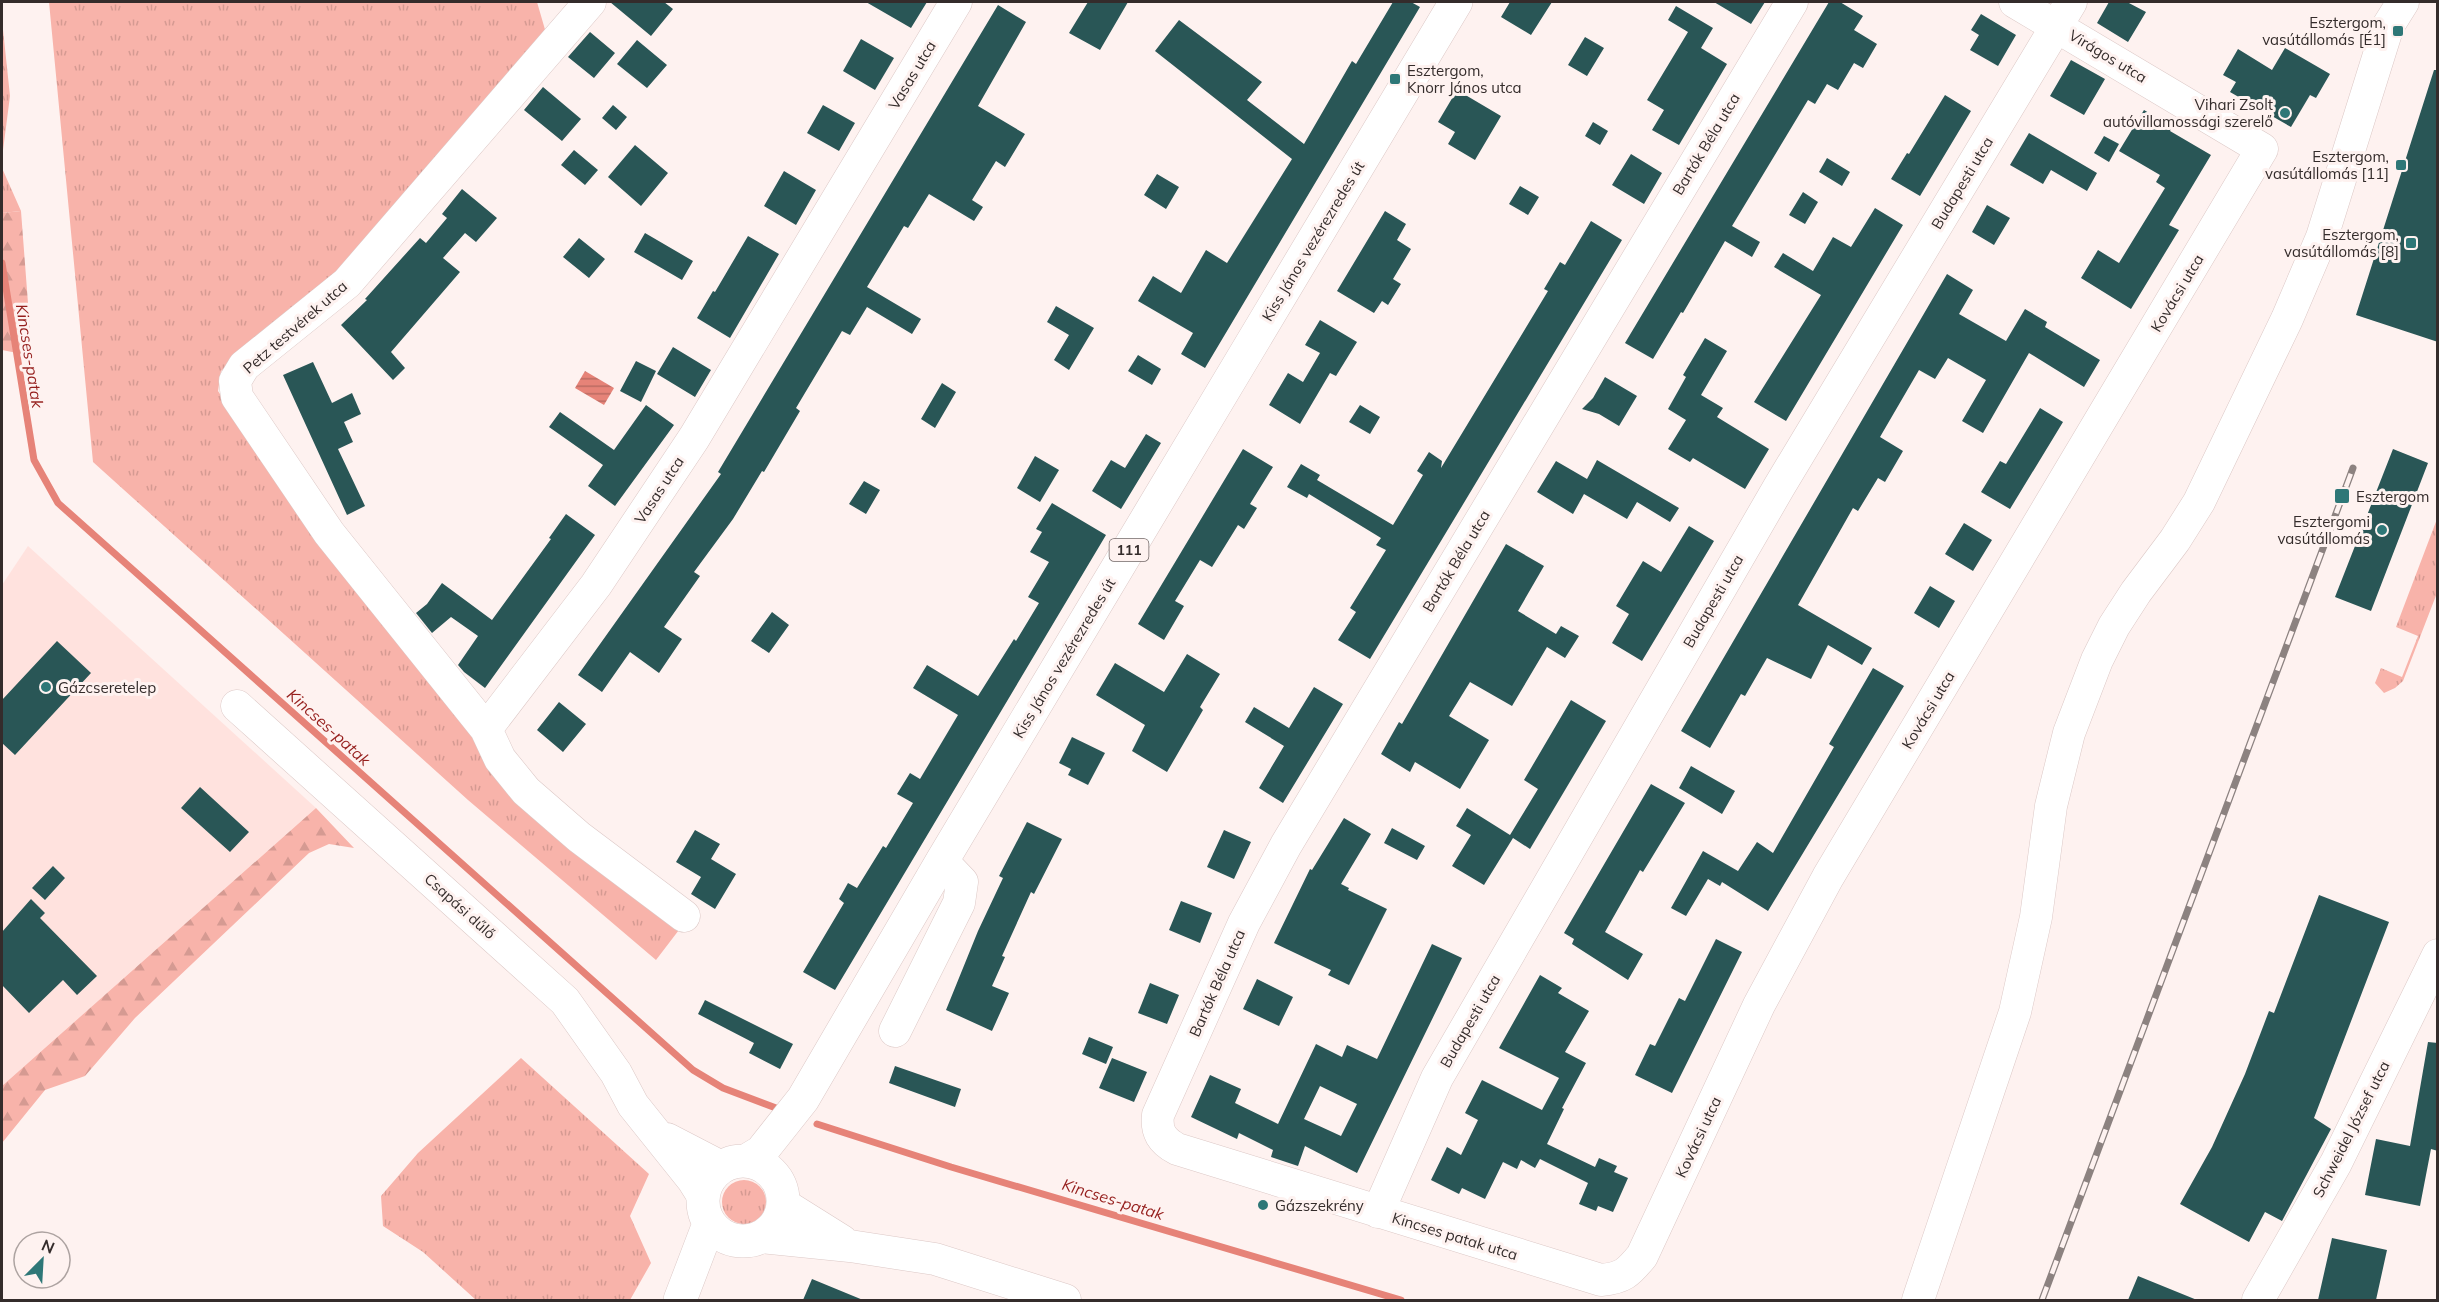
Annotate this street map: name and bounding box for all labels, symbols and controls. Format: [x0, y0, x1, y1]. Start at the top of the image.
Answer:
place label: Esztergom, vasútállomás [É1] [2262, 13, 2386, 49]
marker: Esztergom, vasútállomás [É1] [2391, 24, 2405, 38]
street label: Virágos utca [2066, 25, 2150, 87]
street label: Vasas utca [884, 37, 940, 113]
place label: Esztergom, Knorr János utca [1407, 61, 1522, 97]
marker: Esztergom, Knorr János utca [1388, 72, 1402, 86]
street label: Bartók Béla utca [1668, 90, 1744, 198]
place label: Vihari Zsolt autóvillamossági szerelő [2103, 95, 2273, 131]
marker: Vihari Zsolt autóvillamossági szerelő [2278, 106, 2292, 120]
street label: Budapesti utca [1927, 133, 1997, 233]
place label: Esztergom, vasútállomás [11] [2265, 147, 2389, 183]
street label: Kiss János vezérezredes út [1258, 157, 1368, 325]
marker: Esztergom, vasútállomás [11] [2394, 158, 2408, 172]
place label: Esztergom, vasútállomás [8] [2284, 225, 2399, 261]
marker: Esztergom, vasútállomás [8] [2404, 236, 2418, 250]
street label: Kovácsi utca [2146, 251, 2208, 335]
street label: Petz testvérek utca [239, 277, 351, 377]
water label: Kincses-patak [12, 302, 48, 410]
street label: Vasas utca [630, 453, 688, 527]
marker: Esztergom [2333, 487, 2351, 505]
place label: Esztergom [2356, 487, 2429, 506]
street label: Bartók Béla utca [1418, 507, 1494, 615]
place label: Esztergomi vasútállomás [2278, 512, 2370, 548]
marker: Esztergomi vasútállomás [2375, 523, 2389, 537]
road number: 111 [1110, 539, 1148, 561]
street label: Budapesti utca [1679, 551, 1747, 651]
street label: Kiss János vezérezredes út [1009, 574, 1119, 742]
street label: Kovácsi utca [1897, 668, 1959, 752]
place label: Gázcseretelep [58, 678, 156, 697]
marker: Gázcseretelep [39, 680, 53, 694]
water label: Kincses-patak [283, 684, 375, 770]
street label: Csapási dűlő [420, 869, 500, 943]
street label: Bartók Béla utca [1185, 926, 1249, 1040]
street label: Budapesti utca [1436, 971, 1504, 1071]
street label: Schweidel József utca [2308, 1058, 2394, 1200]
street label: Kovácsi utca [1671, 1093, 1725, 1181]
water label: Kincses-patak [1060, 1174, 1167, 1224]
place label: Gázszekrény [1275, 1196, 1364, 1215]
marker: Gázszekrény [1256, 1198, 1270, 1212]
street label: Kincses patak utca [1390, 1208, 1520, 1264]
north arrow [12, 1230, 72, 1290]
text: N [39, 1235, 58, 1258]

